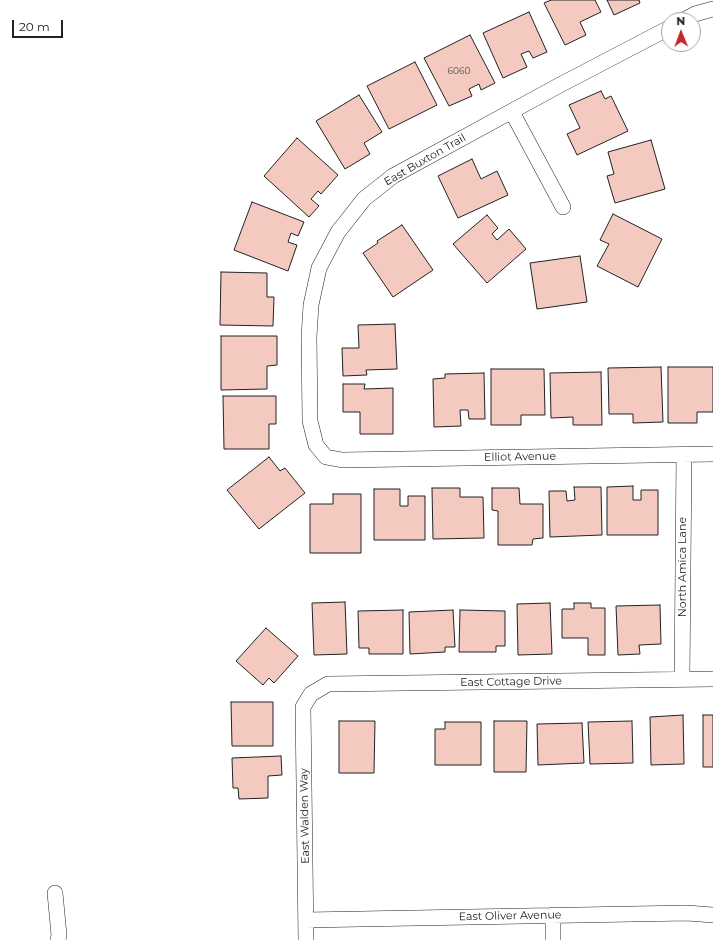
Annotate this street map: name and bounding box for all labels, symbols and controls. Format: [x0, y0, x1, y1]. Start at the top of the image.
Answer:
scale bar [14, 12, 65, 38]
north arrow [661, 12, 701, 52]
text: N [676, 14, 685, 28]
text: 20 m [19, 19, 50, 34]
house number: 6060 [448, 66, 470, 76]
street label: East Buxton Trail [382, 131, 468, 189]
street label: Elliot Avenue [484, 450, 556, 464]
street label: North Amica Lane [676, 517, 690, 617]
street label: East Cottage Drive [460, 675, 562, 689]
street label: East Walden Way [298, 768, 312, 864]
street label: East Oliver Avenue [458, 909, 562, 923]

